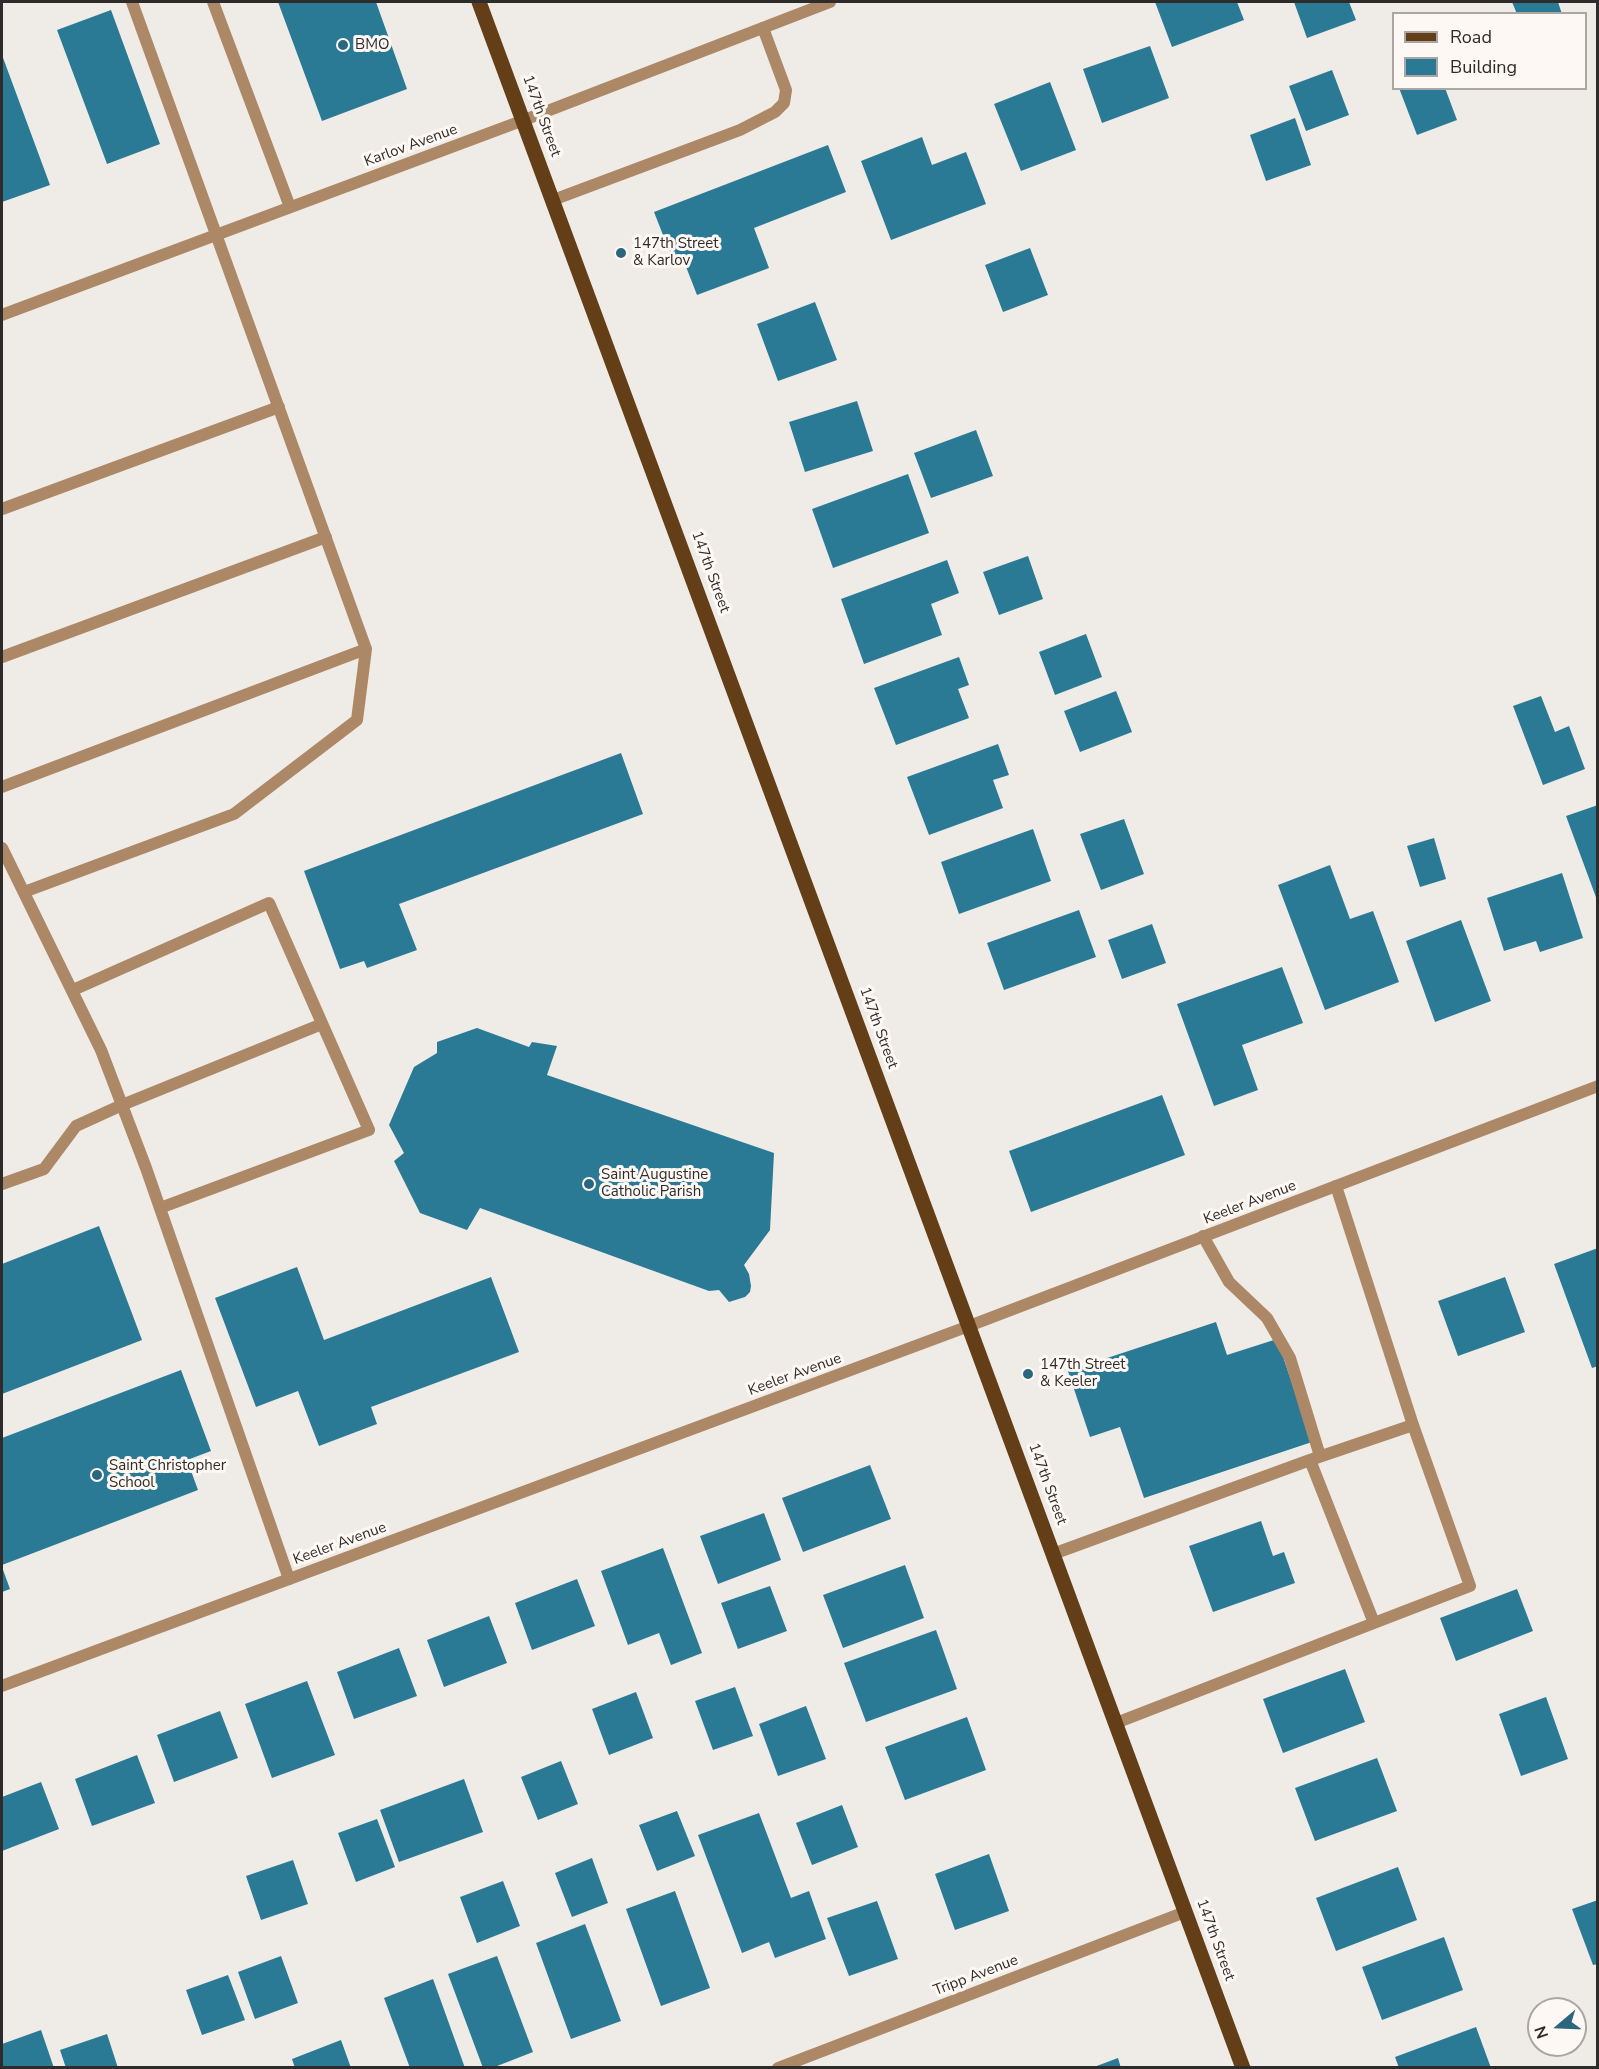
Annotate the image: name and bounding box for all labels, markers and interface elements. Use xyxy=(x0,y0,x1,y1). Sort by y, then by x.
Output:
legend xyxy=(1392,12,1587,90)
text: Road xyxy=(1450,25,1492,49)
place label: BMO xyxy=(355,36,389,54)
marker: BMO xyxy=(336,38,350,52)
text: Building xyxy=(1450,55,1517,79)
street label: 147th Street xyxy=(518,73,564,159)
street label: Karlov Avenue xyxy=(362,121,460,171)
place label: 147th Street & Karlov xyxy=(633,235,719,270)
marker: 147th Street & Karlov xyxy=(614,246,628,260)
street label: 147th Street xyxy=(687,529,733,615)
street label: 147th Street xyxy=(855,985,901,1071)
place label: Saint Augustine Catholic Parish xyxy=(601,1166,708,1201)
marker: Saint Augustine Catholic Parish xyxy=(582,1177,596,1191)
street label: Keeler Avenue xyxy=(1201,1177,1299,1229)
street label: Keeler Avenue xyxy=(746,1350,844,1400)
place label: 147th Street & Keeler xyxy=(1040,1356,1126,1391)
marker: 147th Street & Keeler xyxy=(1021,1367,1035,1381)
street label: 147th Street xyxy=(1024,1441,1070,1527)
place label: Saint Christopher School xyxy=(109,1457,226,1492)
marker: Saint Christopher School xyxy=(90,1468,104,1482)
street label: Keeler Avenue xyxy=(291,1519,389,1569)
street label: 147th Street xyxy=(1192,1897,1238,1983)
street label: Tripp Avenue xyxy=(931,1952,1021,2000)
north arrow xyxy=(1527,1997,1587,2057)
text: N xyxy=(1530,2023,1554,2041)

